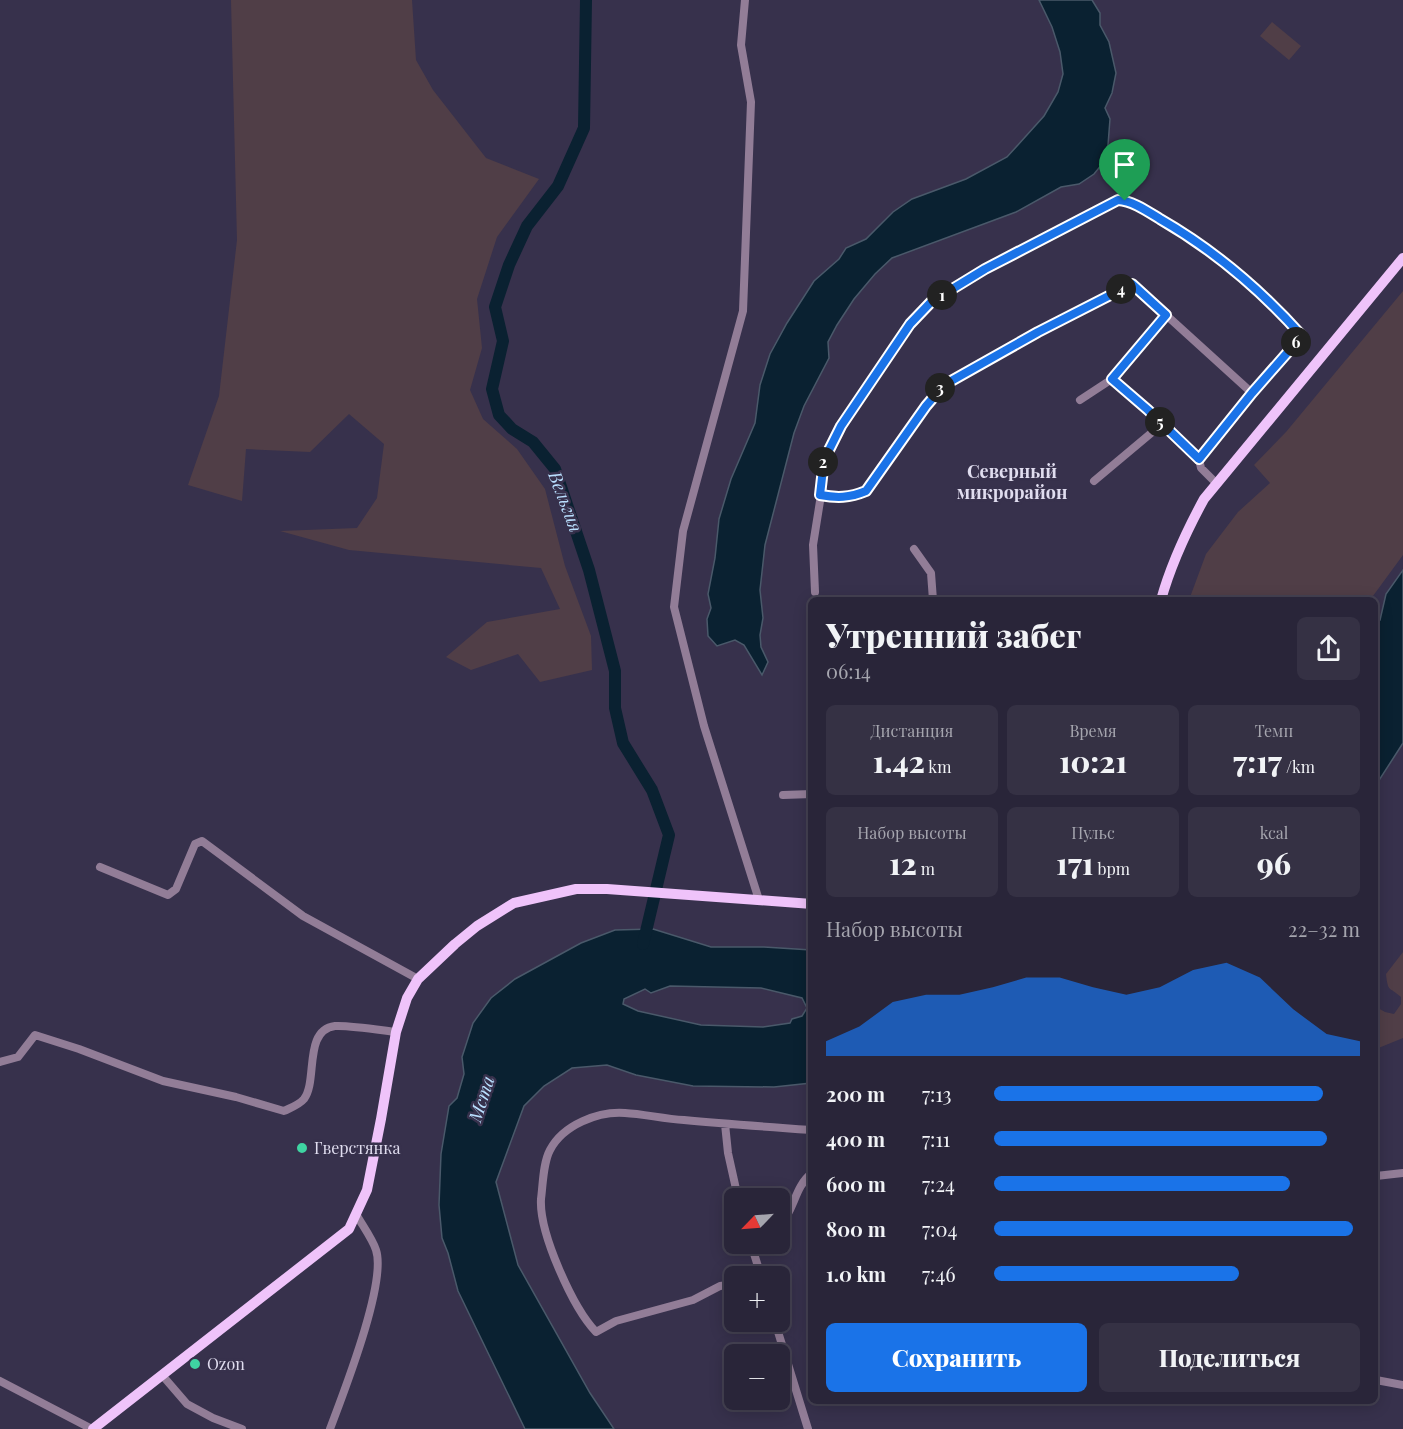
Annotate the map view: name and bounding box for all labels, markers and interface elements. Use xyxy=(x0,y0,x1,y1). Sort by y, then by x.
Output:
pin xyxy=(1099,139,1150,201)
icon: arrive xyxy=(1108,148,1141,181)
pin: 4 xyxy=(1106,274,1136,304)
text: 4 xyxy=(1117,278,1125,299)
pin: 1 xyxy=(927,280,957,310)
text: 1 xyxy=(939,284,945,305)
pin: 6 xyxy=(1281,327,1311,357)
text: 6 xyxy=(1292,331,1300,352)
pin: 3 xyxy=(925,373,955,403)
text: 3 xyxy=(936,377,944,398)
pin: 5 xyxy=(1145,407,1175,437)
text: 5 xyxy=(1156,411,1164,432)
pin: 2 xyxy=(808,447,838,477)
text: 2 xyxy=(819,451,827,472)
district label: Северный микрорайон xyxy=(957,459,1068,504)
water label: Вельгия xyxy=(543,467,589,536)
text: Утренний забег xyxy=(826,612,1081,656)
button: share xyxy=(1297,617,1360,680)
text: 06:14 xyxy=(826,657,871,684)
text: Дистанция xyxy=(871,720,953,741)
text: Время xyxy=(1069,720,1117,741)
text: Темп xyxy=(1255,720,1293,741)
text: 1.42 xyxy=(873,741,925,781)
text: 10:21 xyxy=(1059,741,1127,781)
text: 7:17 xyxy=(1233,741,1282,781)
text: km xyxy=(925,756,951,777)
text: /km xyxy=(1282,756,1315,777)
text: Набор высоты xyxy=(857,822,967,843)
text: Пульс xyxy=(1071,822,1115,843)
text: kcal xyxy=(1260,822,1288,843)
text: 12 xyxy=(889,843,917,883)
text: 171 xyxy=(1056,843,1093,883)
text: 96 xyxy=(1257,843,1291,883)
text: m xyxy=(917,858,935,879)
text: bpm xyxy=(1093,858,1130,879)
text: Набор высоты xyxy=(826,915,963,942)
text: 22–32 m xyxy=(1288,915,1360,942)
water label: Мста xyxy=(462,1073,500,1126)
text: 200 m xyxy=(826,1080,885,1107)
text: 7:13 xyxy=(922,1080,952,1107)
text: 400 m xyxy=(826,1125,885,1152)
text: 7:11 xyxy=(922,1125,950,1152)
place label: Гверстянка xyxy=(314,1137,400,1158)
marker: Гверстянка xyxy=(295,1141,309,1155)
text: 600 m xyxy=(826,1170,886,1197)
text: 7:24 xyxy=(922,1170,955,1197)
north arrow xyxy=(724,1188,790,1254)
map controls xyxy=(724,1188,790,1410)
text: 800 m xyxy=(826,1215,886,1242)
text: 7:04 xyxy=(922,1215,957,1242)
text: 1.0 km xyxy=(826,1260,886,1287)
text: 7:46 xyxy=(922,1260,956,1287)
button: + xyxy=(724,1266,790,1332)
button: Сохранить xyxy=(826,1323,1087,1392)
button: Поделиться xyxy=(1099,1323,1360,1392)
button: − xyxy=(724,1344,790,1410)
place label: Ozon xyxy=(207,1353,245,1374)
marker: Ozon xyxy=(188,1357,202,1371)

